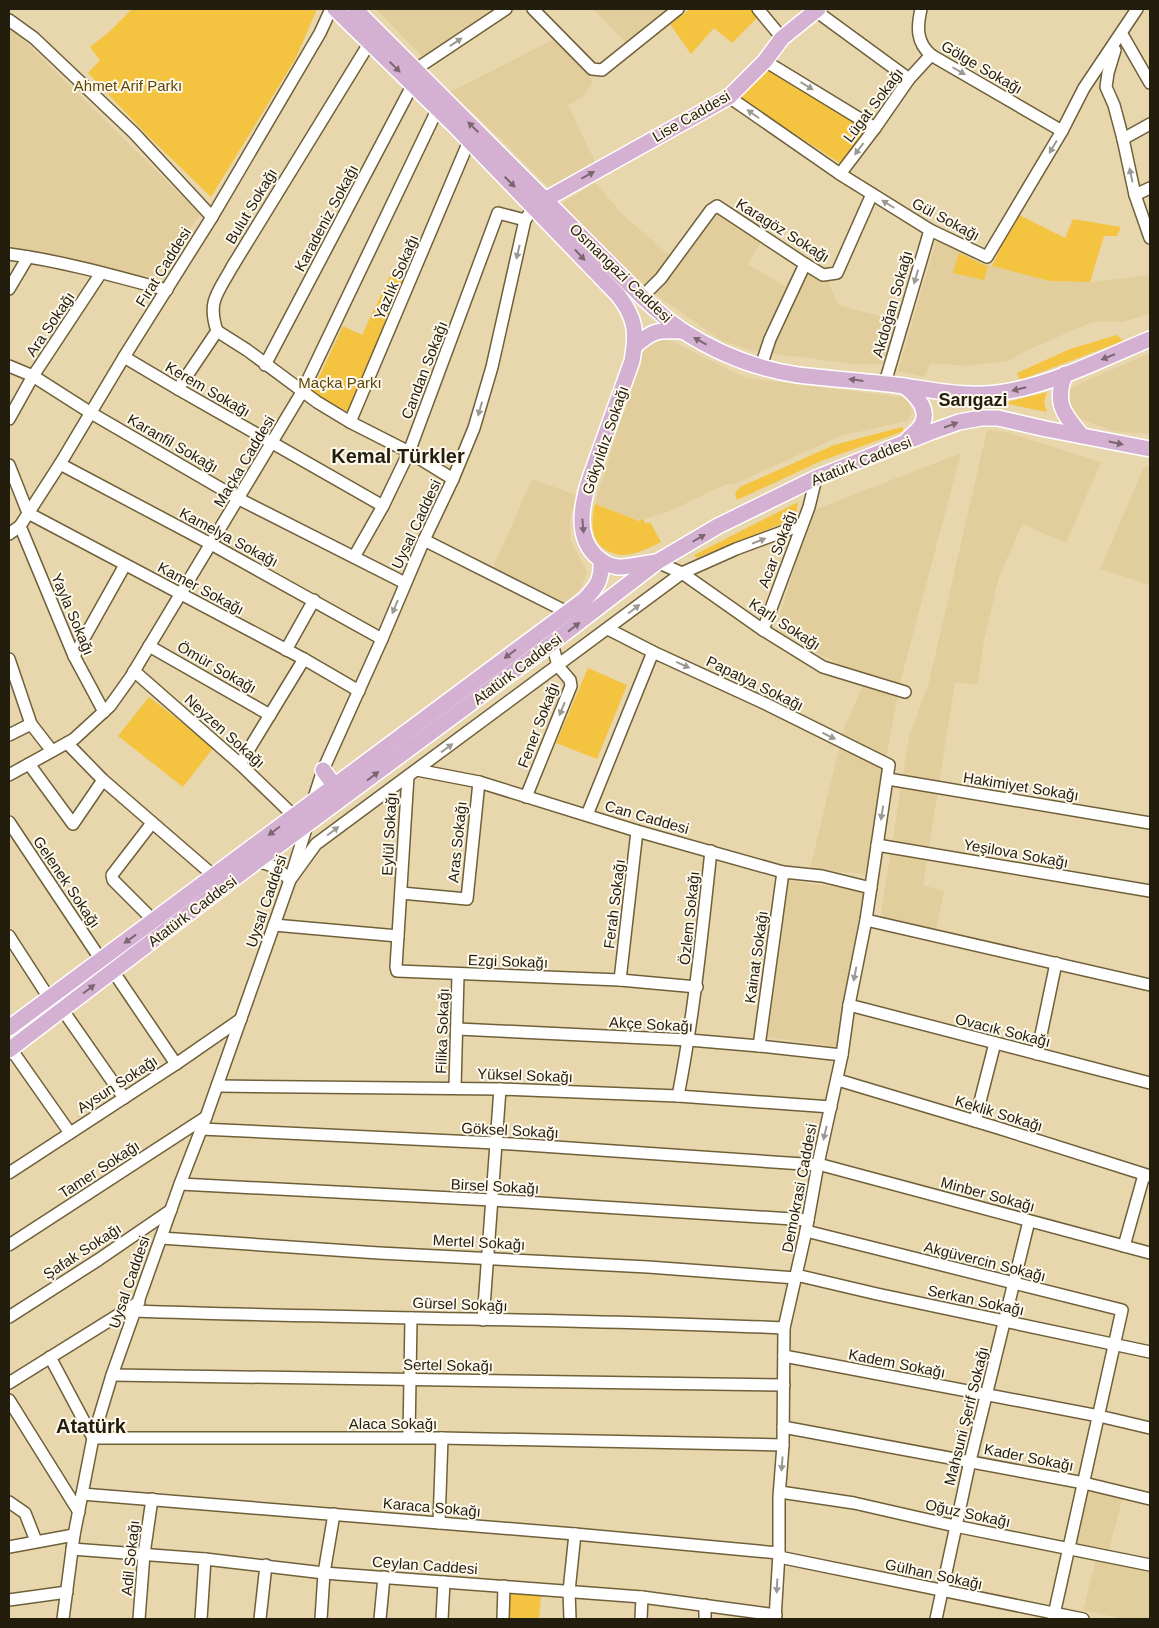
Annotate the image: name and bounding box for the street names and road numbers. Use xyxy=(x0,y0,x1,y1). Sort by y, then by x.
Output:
street label: Gölge Sokağı xyxy=(938,37,1026,97)
street label: Lügat Sokağı xyxy=(840,65,906,145)
street label: Lise Caddesi xyxy=(649,87,733,145)
street label: Karadeniz Sokağı xyxy=(291,162,361,274)
street label: Bulut Sokağı xyxy=(222,165,280,247)
street label: Gül Sokağı xyxy=(909,194,983,244)
street label: Karagöz Sokağı xyxy=(733,195,833,265)
street label: Osmangazi Caddesi xyxy=(567,220,675,326)
street label: Fırat Caddesi xyxy=(132,224,194,310)
street label: Yazlık Sokağı xyxy=(370,232,422,322)
street label: Akdoğan Sokağı xyxy=(869,249,915,359)
street label: Ara Sokağı xyxy=(22,288,78,360)
street label: Candan Sokağı xyxy=(398,319,450,421)
street label: Kerem Sokağı xyxy=(163,358,253,420)
street label: Gökyıldız Sokağı xyxy=(579,384,631,496)
street label: Karanfil Sokağı xyxy=(125,410,221,476)
street label: Maçka Caddesi xyxy=(210,412,278,510)
street label: Atatürk Caddesi xyxy=(808,433,914,489)
street label: Uysal Caddesi xyxy=(388,477,444,571)
street label: Kamelya Sokağı xyxy=(177,504,281,570)
street label: Acar Sokağı xyxy=(754,508,800,590)
street label: Kamer Sokağı xyxy=(155,558,247,618)
street label: Yayla Sokağı xyxy=(48,571,98,657)
street label: Karlı Sokağı xyxy=(746,595,824,653)
street label: Atatürk Caddesi xyxy=(469,630,565,708)
street label: Ömür Sokağı xyxy=(174,638,260,696)
street label: Papatya Sokağı xyxy=(704,652,806,714)
street label: Fener Sokağı xyxy=(514,680,562,770)
street label: Neyzen Sokağı xyxy=(182,691,268,771)
street label: Hakimiyet Sokağı xyxy=(962,768,1080,804)
street label: Eylül Sokağı xyxy=(378,792,400,876)
street label: Can Caddesi xyxy=(603,797,691,837)
street label: Aras Sokağı xyxy=(444,800,470,884)
street label: Gelenek Sokağı xyxy=(30,833,104,931)
street label: Yeşilova Sokağı xyxy=(962,835,1070,871)
street label: Uysal Caddesi xyxy=(242,853,290,949)
street label: Ferah Sokağı xyxy=(600,858,628,950)
street label: Özlem Sokağı xyxy=(676,870,702,966)
street label: Atatürk Caddesi xyxy=(144,872,240,950)
street label: Kainat Sokağı xyxy=(741,910,771,1004)
street label: Ezgi Sokağı xyxy=(468,951,548,971)
street label: Filika Sokağı xyxy=(432,988,452,1074)
street label: Ovacık Sokağı xyxy=(954,1010,1052,1050)
street label: Akçe Sokağı xyxy=(609,1013,693,1035)
street label: Aysun Sokağı xyxy=(74,1052,160,1116)
street label: Yüksel Sokağı xyxy=(477,1065,573,1085)
street label: Keklik Sokağı xyxy=(953,1092,1045,1134)
street label: Göksel Sokağı xyxy=(461,1119,559,1141)
street label: Demokrasi Caddesi xyxy=(778,1122,820,1254)
street label: Tamer Sokağı xyxy=(56,1137,142,1201)
street label: Minber Sokağı xyxy=(939,1173,1037,1215)
street label: Birsel Sokağı xyxy=(450,1175,540,1197)
street label: Şafak Sokağı xyxy=(40,1220,124,1282)
street label: Mertel Sokağı xyxy=(432,1231,526,1253)
street label: Uysal Caddesi xyxy=(105,1234,153,1330)
street label: Akgüvercin Sokağı xyxy=(922,1238,1048,1284)
street label: Serkan Sokağı xyxy=(926,1281,1026,1319)
street label: Gürsel Sokağı xyxy=(412,1294,508,1314)
street label: Kadem Sokağı xyxy=(847,1345,947,1381)
street label: Mahsuni Şerif Sokağı xyxy=(941,1345,991,1487)
street label: Sertel Sokağı xyxy=(403,1356,493,1374)
street label: Alaca Sokağı xyxy=(349,1415,437,1432)
street label: Kader Sokağı xyxy=(983,1440,1075,1474)
street label: Karaca Sokağı xyxy=(382,1494,482,1520)
street label: Oğuz Sokağı xyxy=(924,1496,1012,1530)
street label: Adil Sokağı xyxy=(118,1519,142,1597)
street label: Ceylan Caddesi xyxy=(372,1553,478,1577)
street label: Gülhan Sokağı xyxy=(884,1555,984,1593)

